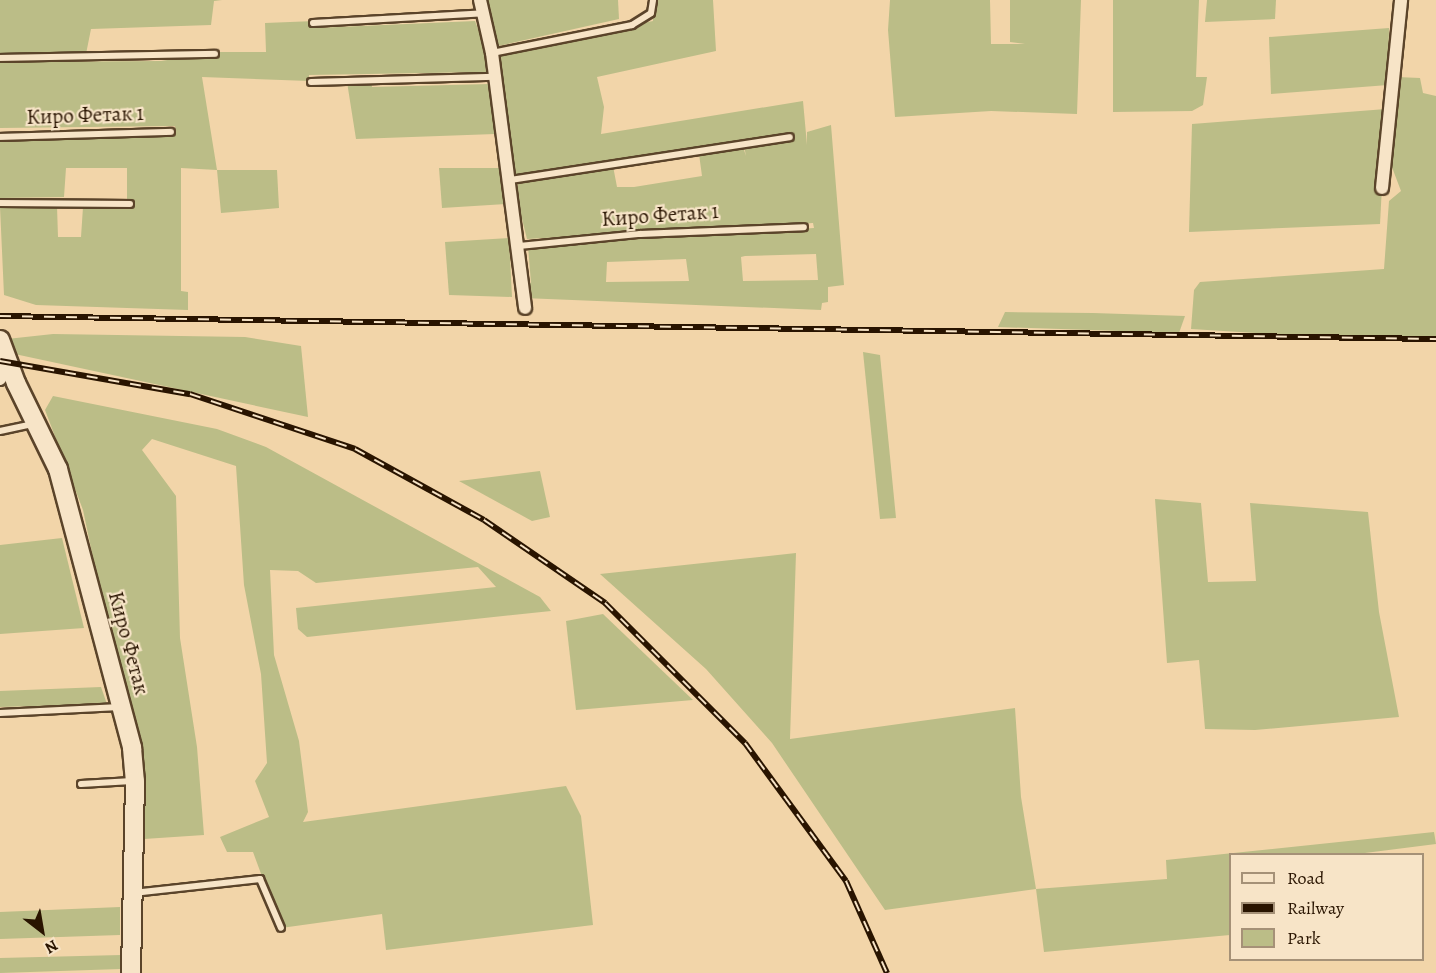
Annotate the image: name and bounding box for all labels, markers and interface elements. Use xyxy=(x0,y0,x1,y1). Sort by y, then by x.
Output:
street label: Киро Фетак 1 xyxy=(26,100,144,130)
street label: Киро Фетак 1 xyxy=(601,198,719,232)
street label: Киро Фетак xyxy=(103,589,155,697)
legend xyxy=(1229,853,1424,961)
text: Road xyxy=(1287,866,1324,890)
text: Railway xyxy=(1287,896,1344,920)
north arrow xyxy=(12,901,72,961)
text: Park xyxy=(1287,926,1321,950)
text: N xyxy=(41,934,62,959)

